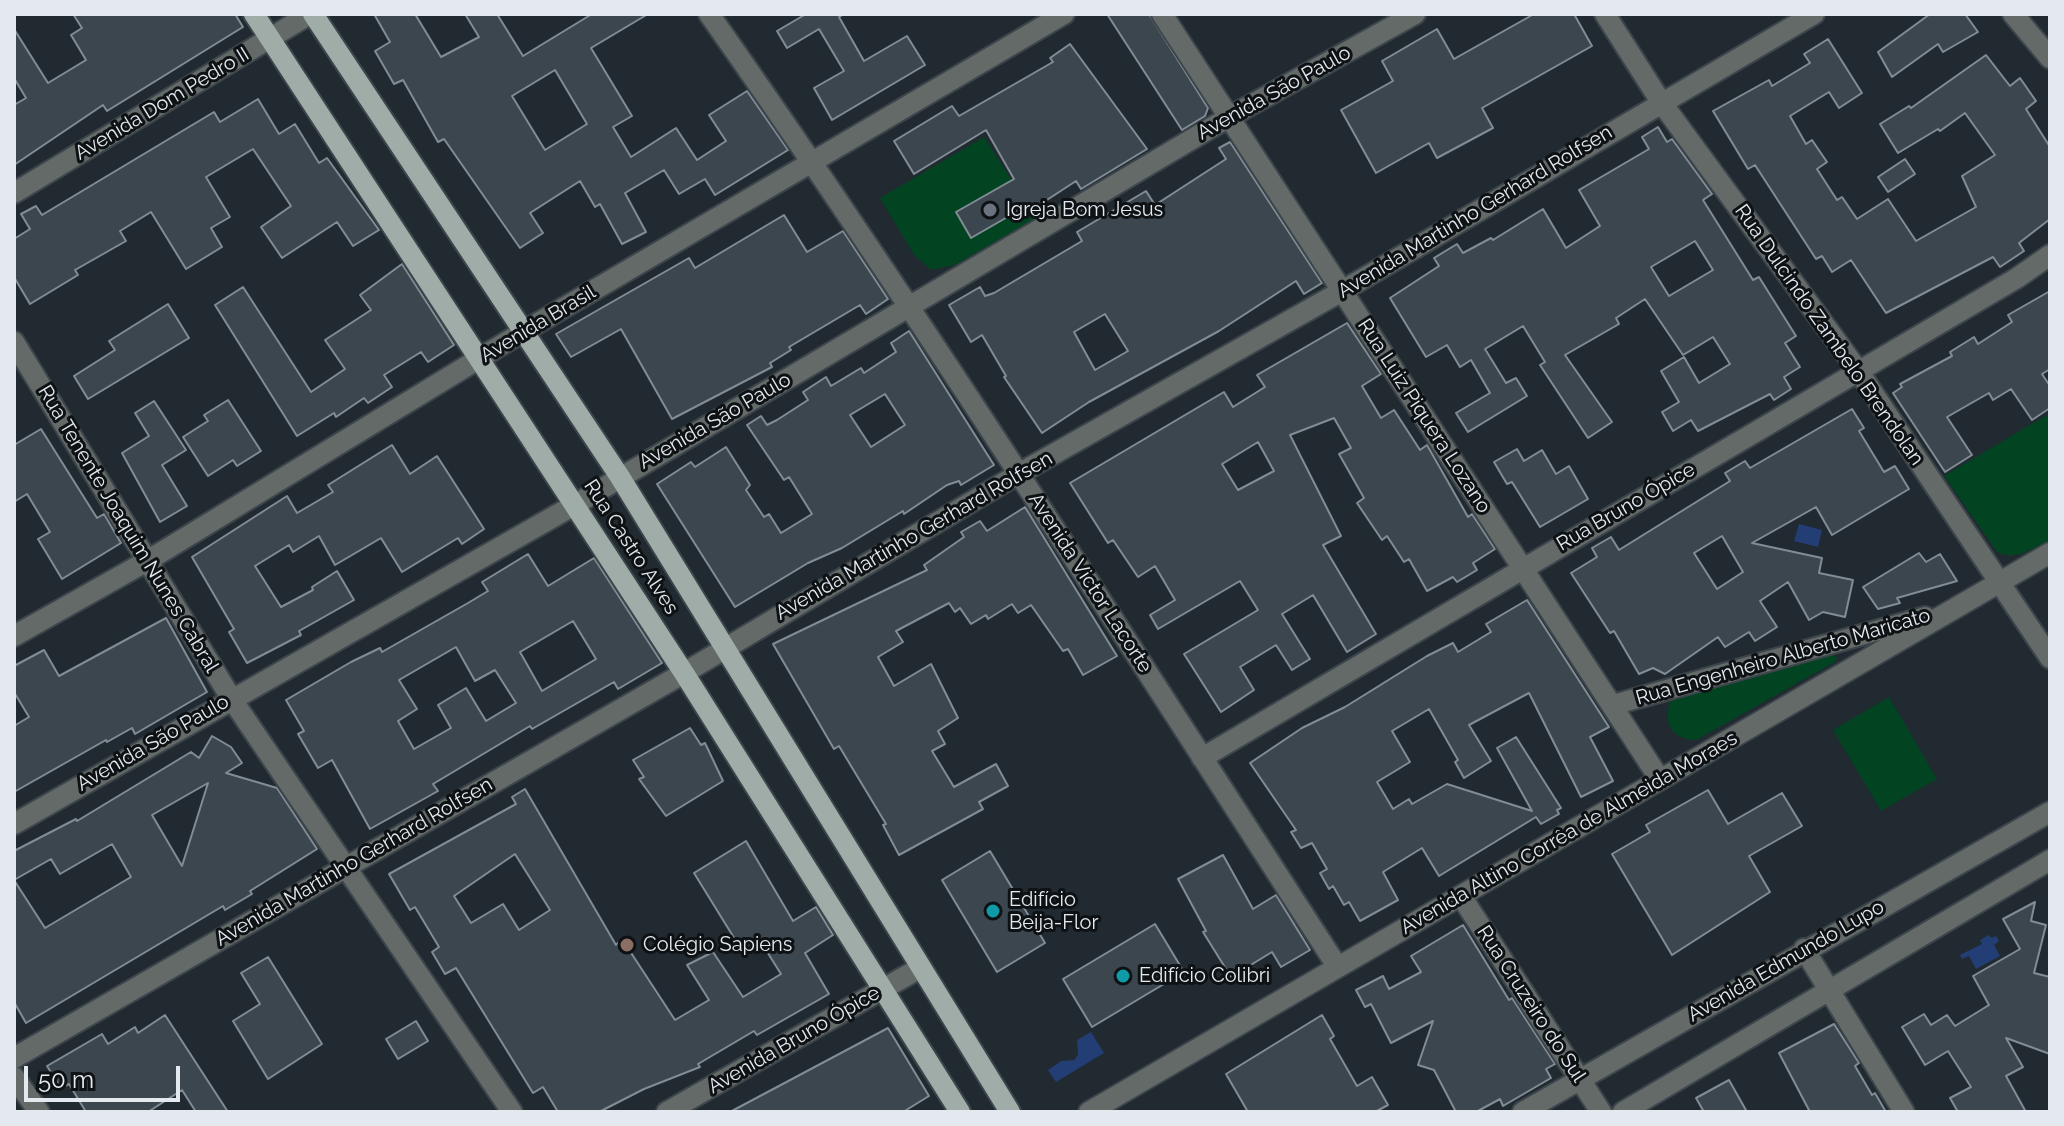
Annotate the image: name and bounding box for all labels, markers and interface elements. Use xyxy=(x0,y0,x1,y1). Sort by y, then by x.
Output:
street label: Avenida São Paulo xyxy=(1193,41,1355,145)
street label: Avenida Dom Pedro II xyxy=(70,42,254,166)
street label: Avenida Martinho Gerhard Rolfsen xyxy=(1333,120,1617,304)
place label: Igreja Bom Jesus xyxy=(1006,198,1163,222)
street label: Rua Dulcindo Zambelo Brendolan xyxy=(1729,200,1929,470)
marker: Igreja Bom Jesus xyxy=(981,201,999,219)
street label: Avenida Brasil xyxy=(476,280,600,368)
street label: Rua Luiz Piquera Lozano xyxy=(1352,314,1496,518)
street label: Avenida São Paulo xyxy=(635,368,795,474)
street label: Rua Tenente Joaquim Nunes Cabral xyxy=(33,381,223,677)
street label: Avenida Martinho Gerhard Rolfsen xyxy=(771,447,1057,625)
street label: Rua Bruno Ópice xyxy=(1552,458,1700,556)
street label: Rua Castro Alves xyxy=(579,475,683,619)
street label: Avenida Victor Lacorte xyxy=(1023,489,1157,677)
street label: Rua Engenheiro Alberto Maricato xyxy=(1633,603,1933,711)
street label: Avenida São Paulo xyxy=(73,690,233,796)
street label: Avenida Altino Corrêa de Almeida Moraes xyxy=(1396,726,1742,940)
street label: Avenida Martinho Gerhard Rolfsen xyxy=(211,773,497,951)
place label: Edifício Beija-Flor xyxy=(1009,888,1098,935)
street label: Avenida Edmundo Lupo xyxy=(1684,895,1888,1027)
marker: Edifício Beija-Flor xyxy=(984,902,1002,920)
street label: Rua Cruzeiro do Sul xyxy=(1471,921,1591,1087)
place label: Colégio Sapiens xyxy=(643,933,792,957)
marker: Colégio Sapiens xyxy=(618,936,636,954)
place label: Edifício Colibri xyxy=(1139,964,1270,988)
marker: Edifício Colibri xyxy=(1114,967,1132,985)
street label: Avenida Bruno Ópice xyxy=(704,981,884,1099)
scale bar xyxy=(28,1050,184,1100)
text: 50 m xyxy=(38,1065,94,1094)

